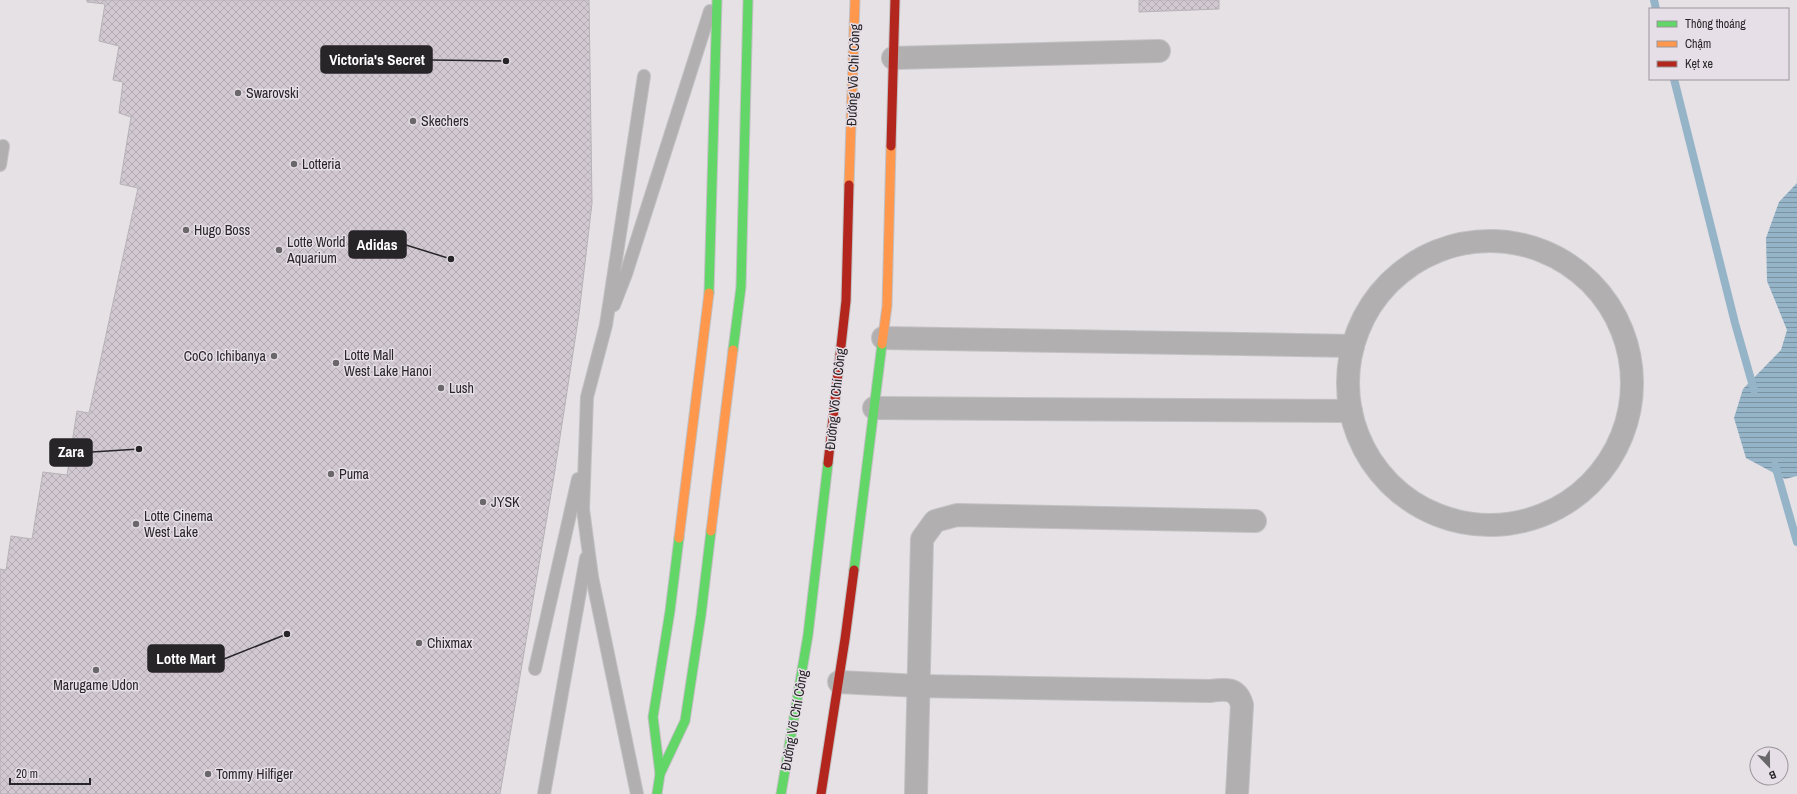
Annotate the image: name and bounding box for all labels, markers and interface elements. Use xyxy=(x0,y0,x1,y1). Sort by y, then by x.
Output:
legend xyxy=(1649,8,1789,80)
text: Thông thoáng xyxy=(1685,16,1746,32)
street label: Đường Võ Chí Công xyxy=(842,23,864,126)
text: Chậm xyxy=(1685,36,1711,52)
callout: Victoria's Secret xyxy=(321,46,432,73)
text: Victoria's Secret xyxy=(329,49,425,70)
text: Kẹt xe xyxy=(1685,56,1713,72)
place label: Swarovski xyxy=(246,84,299,102)
marker: Swarovski xyxy=(233,88,243,98)
place label: Skechers xyxy=(421,112,469,130)
marker: Skechers xyxy=(408,116,418,126)
place label: Lotteria xyxy=(302,155,342,173)
marker: Lotteria xyxy=(289,159,299,169)
place label: Hugo Boss xyxy=(194,221,250,239)
marker: Hugo Boss xyxy=(181,225,191,235)
callout: Adidas xyxy=(349,231,406,258)
place label: Lotte World Aquarium xyxy=(286,233,346,267)
text: Adidas xyxy=(356,234,398,255)
marker: Lotte World Aquarium xyxy=(274,245,284,255)
place label: Lotte Mall West Lake Hanoi xyxy=(344,346,432,380)
place label: CoCo Ichibanya xyxy=(184,347,267,365)
street label: Đường Võ Chí Công xyxy=(821,347,849,451)
marker: CoCo Ichibanya xyxy=(269,351,279,361)
marker: Lotte Mall West Lake Hanoi xyxy=(331,358,341,368)
place label: Lush xyxy=(449,379,474,397)
marker: Lush xyxy=(436,383,446,393)
callout: Zara xyxy=(50,439,92,466)
text: Zara xyxy=(58,441,84,462)
place label: Puma xyxy=(339,465,370,483)
marker: Puma xyxy=(326,469,336,479)
place label: JYSK xyxy=(491,493,520,511)
marker: JYSK xyxy=(478,497,488,507)
place label: Lotte Cinema West Lake xyxy=(144,507,214,541)
marker: Lotte Cinema West Lake xyxy=(131,519,141,529)
place label: Chixmax xyxy=(427,634,473,652)
marker: Chixmax xyxy=(414,638,424,648)
callout: Lotte Mart xyxy=(148,645,224,672)
text: Lotte Mart xyxy=(156,648,216,669)
marker: Marugame Udon xyxy=(91,665,101,675)
street label: Đường Võ Chí Công xyxy=(776,668,812,772)
place label: Marugame Udon xyxy=(53,676,139,694)
north arrow xyxy=(1749,746,1789,786)
scale bar xyxy=(10,760,90,786)
place label: Tommy Hilfiger xyxy=(216,765,293,783)
text: 20 m xyxy=(16,766,38,782)
text: B xyxy=(1767,768,1778,783)
marker: Tommy Hilfiger xyxy=(203,769,213,779)

